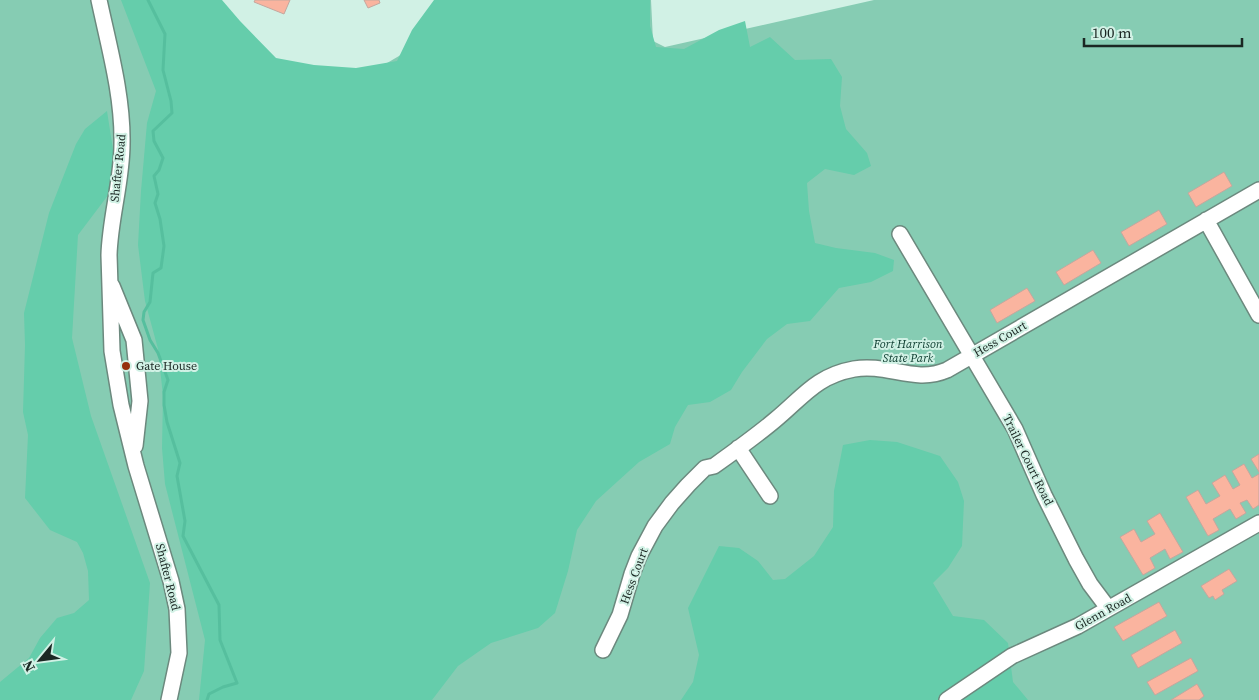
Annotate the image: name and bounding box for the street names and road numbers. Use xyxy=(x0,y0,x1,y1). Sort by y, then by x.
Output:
street label: Shafter Road xyxy=(106,133,130,203)
street label: Hess Court xyxy=(971,317,1030,361)
street label: Trailer Court Road xyxy=(999,412,1057,508)
street label: Shafter Road xyxy=(152,542,184,612)
street label: Hess Court xyxy=(616,546,652,606)
street label: Glenn Road xyxy=(1072,590,1134,634)

